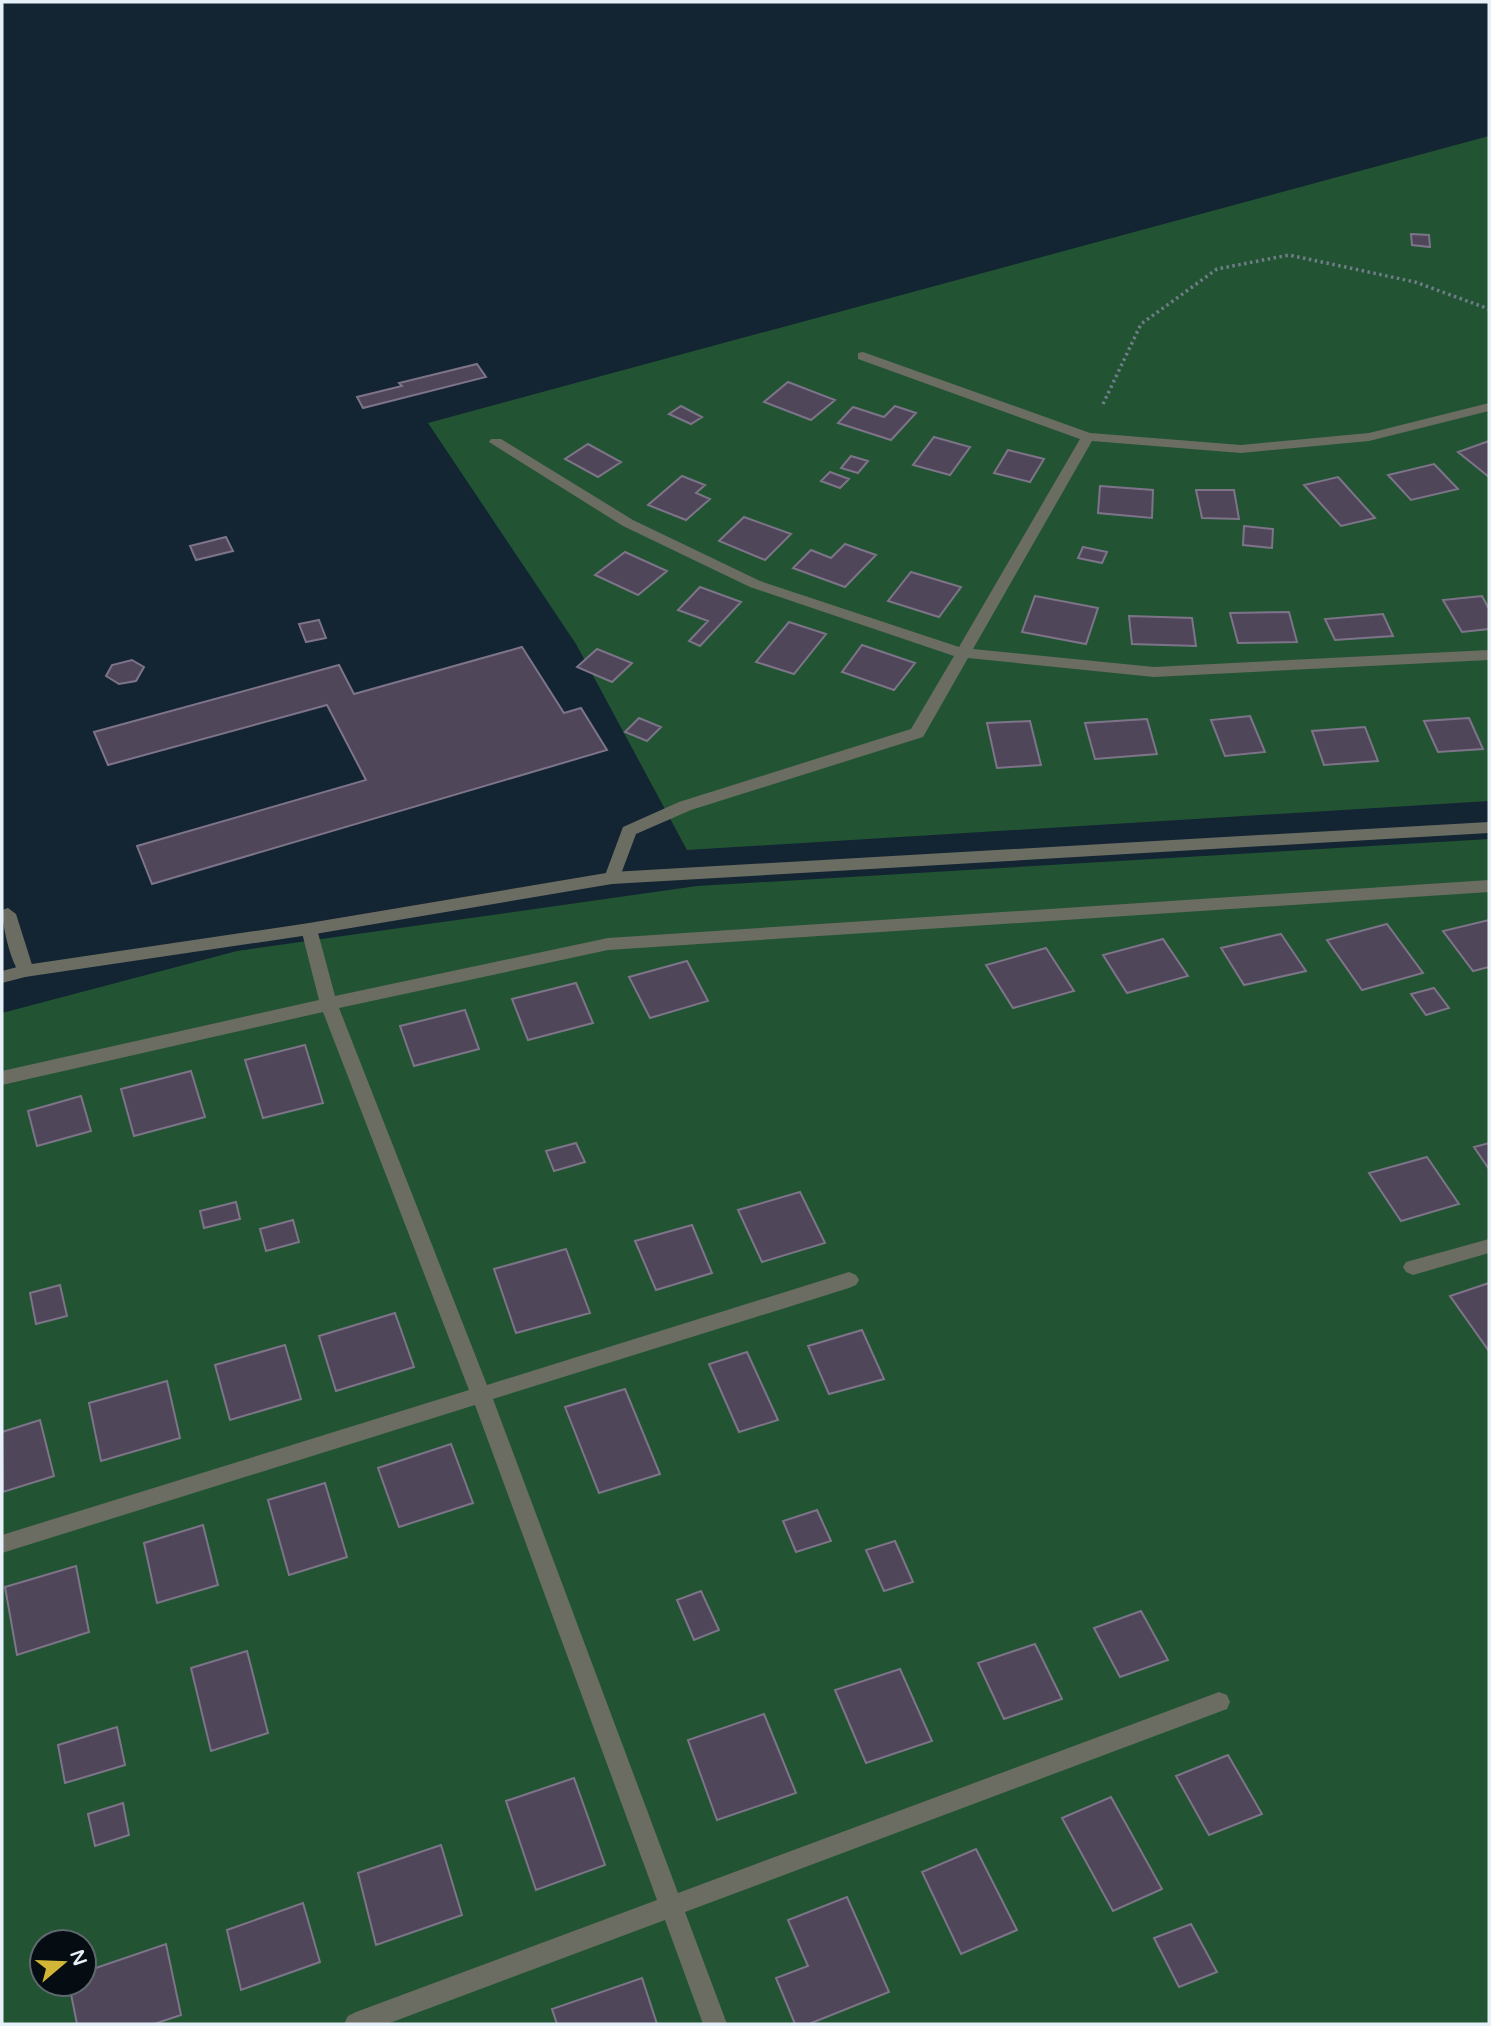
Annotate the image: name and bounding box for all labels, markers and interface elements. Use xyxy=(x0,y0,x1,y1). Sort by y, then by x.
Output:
north arrow xyxy=(28,1928,98,1998)
text: N xyxy=(65,1947,91,1969)

